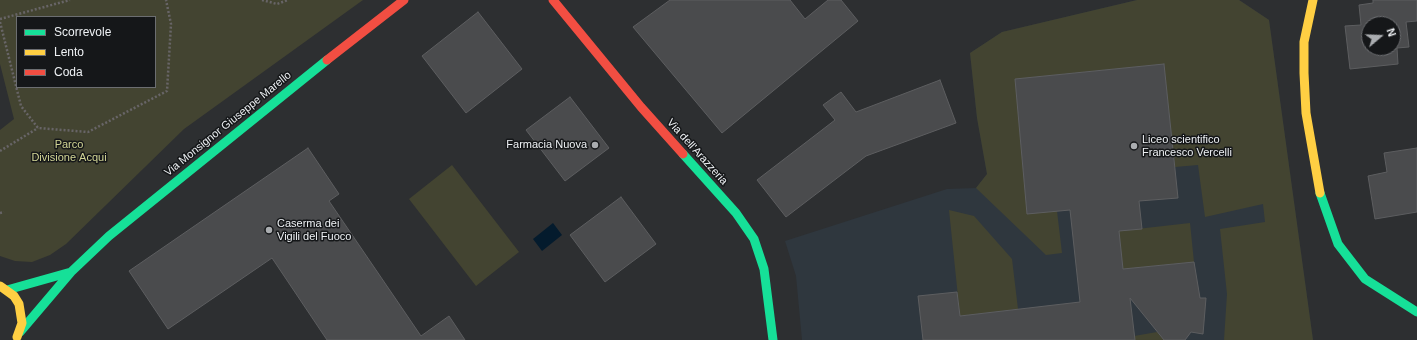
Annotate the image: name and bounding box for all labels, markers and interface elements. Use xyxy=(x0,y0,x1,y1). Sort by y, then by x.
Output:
legend xyxy=(16,16,156,88)
north arrow xyxy=(1361,16,1401,56)
text: Scorrevole xyxy=(54,25,111,39)
text: N xyxy=(1384,27,1398,38)
text: Lento xyxy=(54,45,84,59)
text: Coda xyxy=(54,65,83,79)
street label: Via Monsignor Giuseppe Marello xyxy=(162,69,294,179)
street label: Via dell'Arazzeria xyxy=(664,116,730,188)
place label: Liceo scientifico Francesco Vercelli xyxy=(1142,133,1232,159)
park label: Parco Divisione Acqui xyxy=(31,138,107,164)
place label: Farmacia Nuova xyxy=(506,138,587,152)
marker: Farmacia Nuova xyxy=(590,140,600,150)
marker: Liceo scientifico Francesco Vercelli xyxy=(1129,141,1139,151)
place label: Caserma dei Vigili del Fuoco xyxy=(277,217,351,243)
marker: Caserma dei Vigili del Fuoco xyxy=(264,225,274,235)

